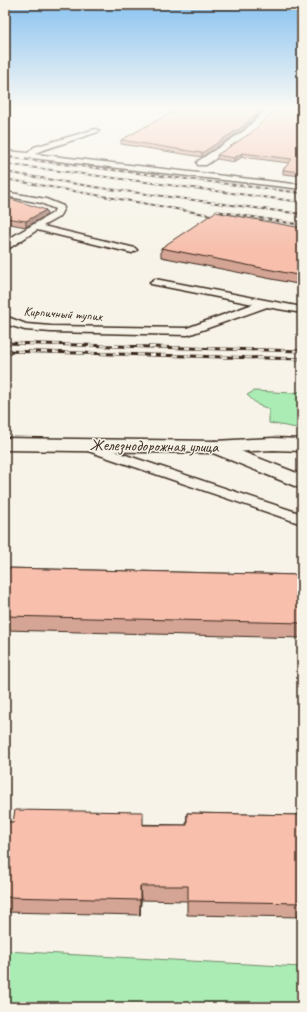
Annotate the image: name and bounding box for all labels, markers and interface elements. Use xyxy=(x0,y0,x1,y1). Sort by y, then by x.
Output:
street label: Кирпичный тупик xyxy=(23,303,104,325)
street label: Железнодорожная улица xyxy=(89,435,220,457)

